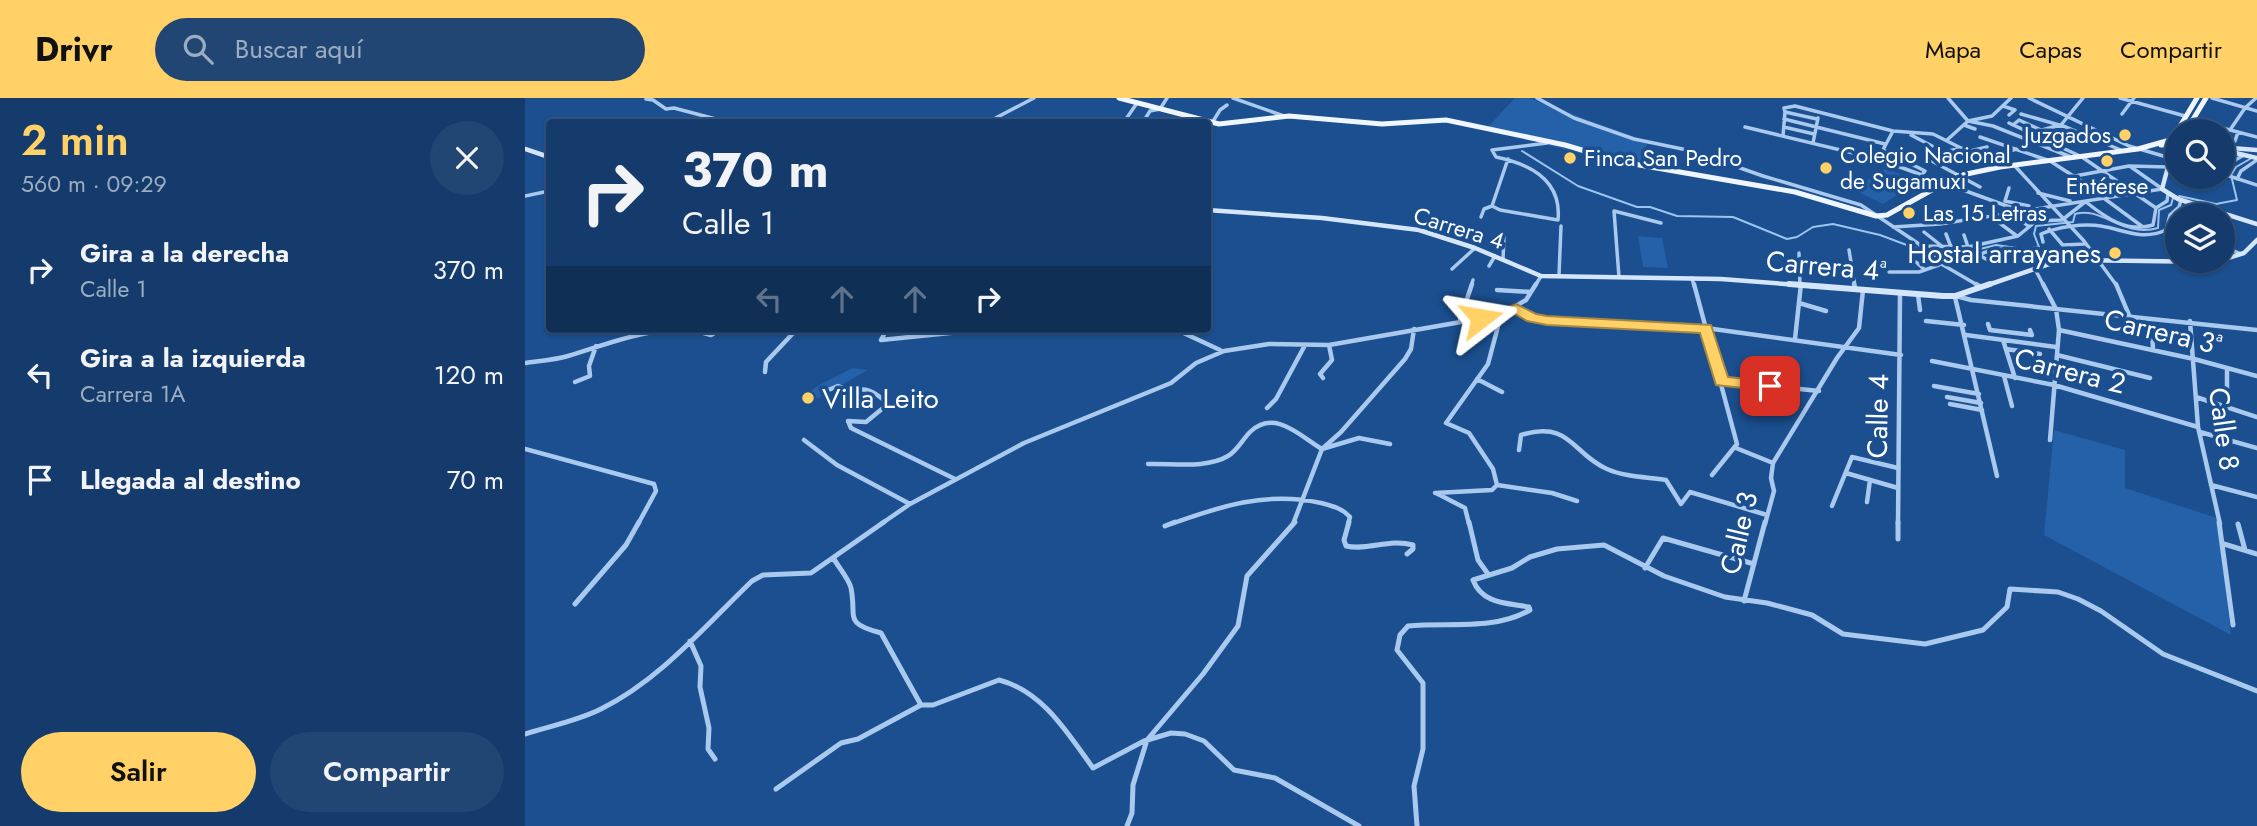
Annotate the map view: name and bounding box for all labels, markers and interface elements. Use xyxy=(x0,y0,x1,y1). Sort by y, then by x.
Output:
search box xyxy=(155,18,645,81)
text: Drivr xyxy=(35,26,113,73)
icon: search xyxy=(179,30,217,68)
text: Buscar aquí xyxy=(235,30,363,68)
text: Mapa xyxy=(1925,32,1981,67)
text: Capas xyxy=(2019,32,2082,67)
text: Compartir xyxy=(2120,32,2222,67)
text: 2 min xyxy=(21,110,129,171)
place label: Juzgados xyxy=(2021,118,2111,152)
map controls xyxy=(2165,119,2235,273)
button: search xyxy=(2165,119,2235,189)
button: close xyxy=(430,121,504,195)
marker: Juzgados xyxy=(2117,127,2133,143)
text: 370 m xyxy=(682,135,829,205)
place label: Colegio Nacional de Sugamuxi xyxy=(1840,138,2011,198)
place label: Finca San Pedro xyxy=(1584,141,1742,175)
icon: right xyxy=(567,147,658,238)
marker: Finca San Pedro xyxy=(1562,150,1578,166)
marker: Entérese xyxy=(2099,153,2115,169)
marker: Colegio Nacional de Sugamuxi xyxy=(1818,160,1834,176)
text: 560 m · 09:29 xyxy=(21,167,167,201)
place label: Entérese xyxy=(2066,169,2148,203)
place label: Las 15 Letras xyxy=(1923,196,2047,230)
street label: Carrera 4 xyxy=(1409,198,1509,258)
text: Calle 1 xyxy=(682,200,775,246)
button: layers xyxy=(2165,203,2235,273)
marker: Las 15 Letras xyxy=(1901,205,1917,221)
place label: Hostal arrayanes xyxy=(1907,233,2101,274)
text: Gira a la derecha xyxy=(80,234,289,272)
street label: Carrera 4ª xyxy=(1764,240,1888,292)
marker: Hostal arrayanes xyxy=(2107,245,2123,261)
icon: right xyxy=(21,251,59,289)
text: 370 m xyxy=(433,251,504,289)
text: Calle 1 xyxy=(80,272,147,306)
icon: left xyxy=(750,280,788,318)
icon: ahead xyxy=(823,280,861,318)
icon: ahead xyxy=(896,280,934,318)
icon: right xyxy=(969,280,1007,318)
position arrow xyxy=(1444,281,1518,355)
street label: Carrera 3ª xyxy=(2100,299,2226,365)
street label: Carrera 2 xyxy=(2010,337,2130,405)
text: Gira a la izquierda xyxy=(80,339,306,377)
icon: left xyxy=(21,356,59,394)
text: 120 m xyxy=(434,356,504,394)
pin xyxy=(1740,356,1800,416)
icon: arrive xyxy=(1751,367,1789,405)
street label: Calle 4 xyxy=(1857,373,1899,459)
text: Carrera 1A xyxy=(80,377,185,411)
place label: Villa Leito xyxy=(822,378,939,419)
street label: Calle 8 xyxy=(2198,385,2250,473)
marker: Villa Leito xyxy=(800,390,816,406)
icon: arrive xyxy=(21,461,59,499)
text: Llegada al destino xyxy=(80,461,301,499)
text: 70 m xyxy=(447,461,504,499)
street label: Calle 3 xyxy=(1710,488,1768,578)
button: Salir xyxy=(21,732,256,812)
button: Compartir xyxy=(270,732,504,812)

